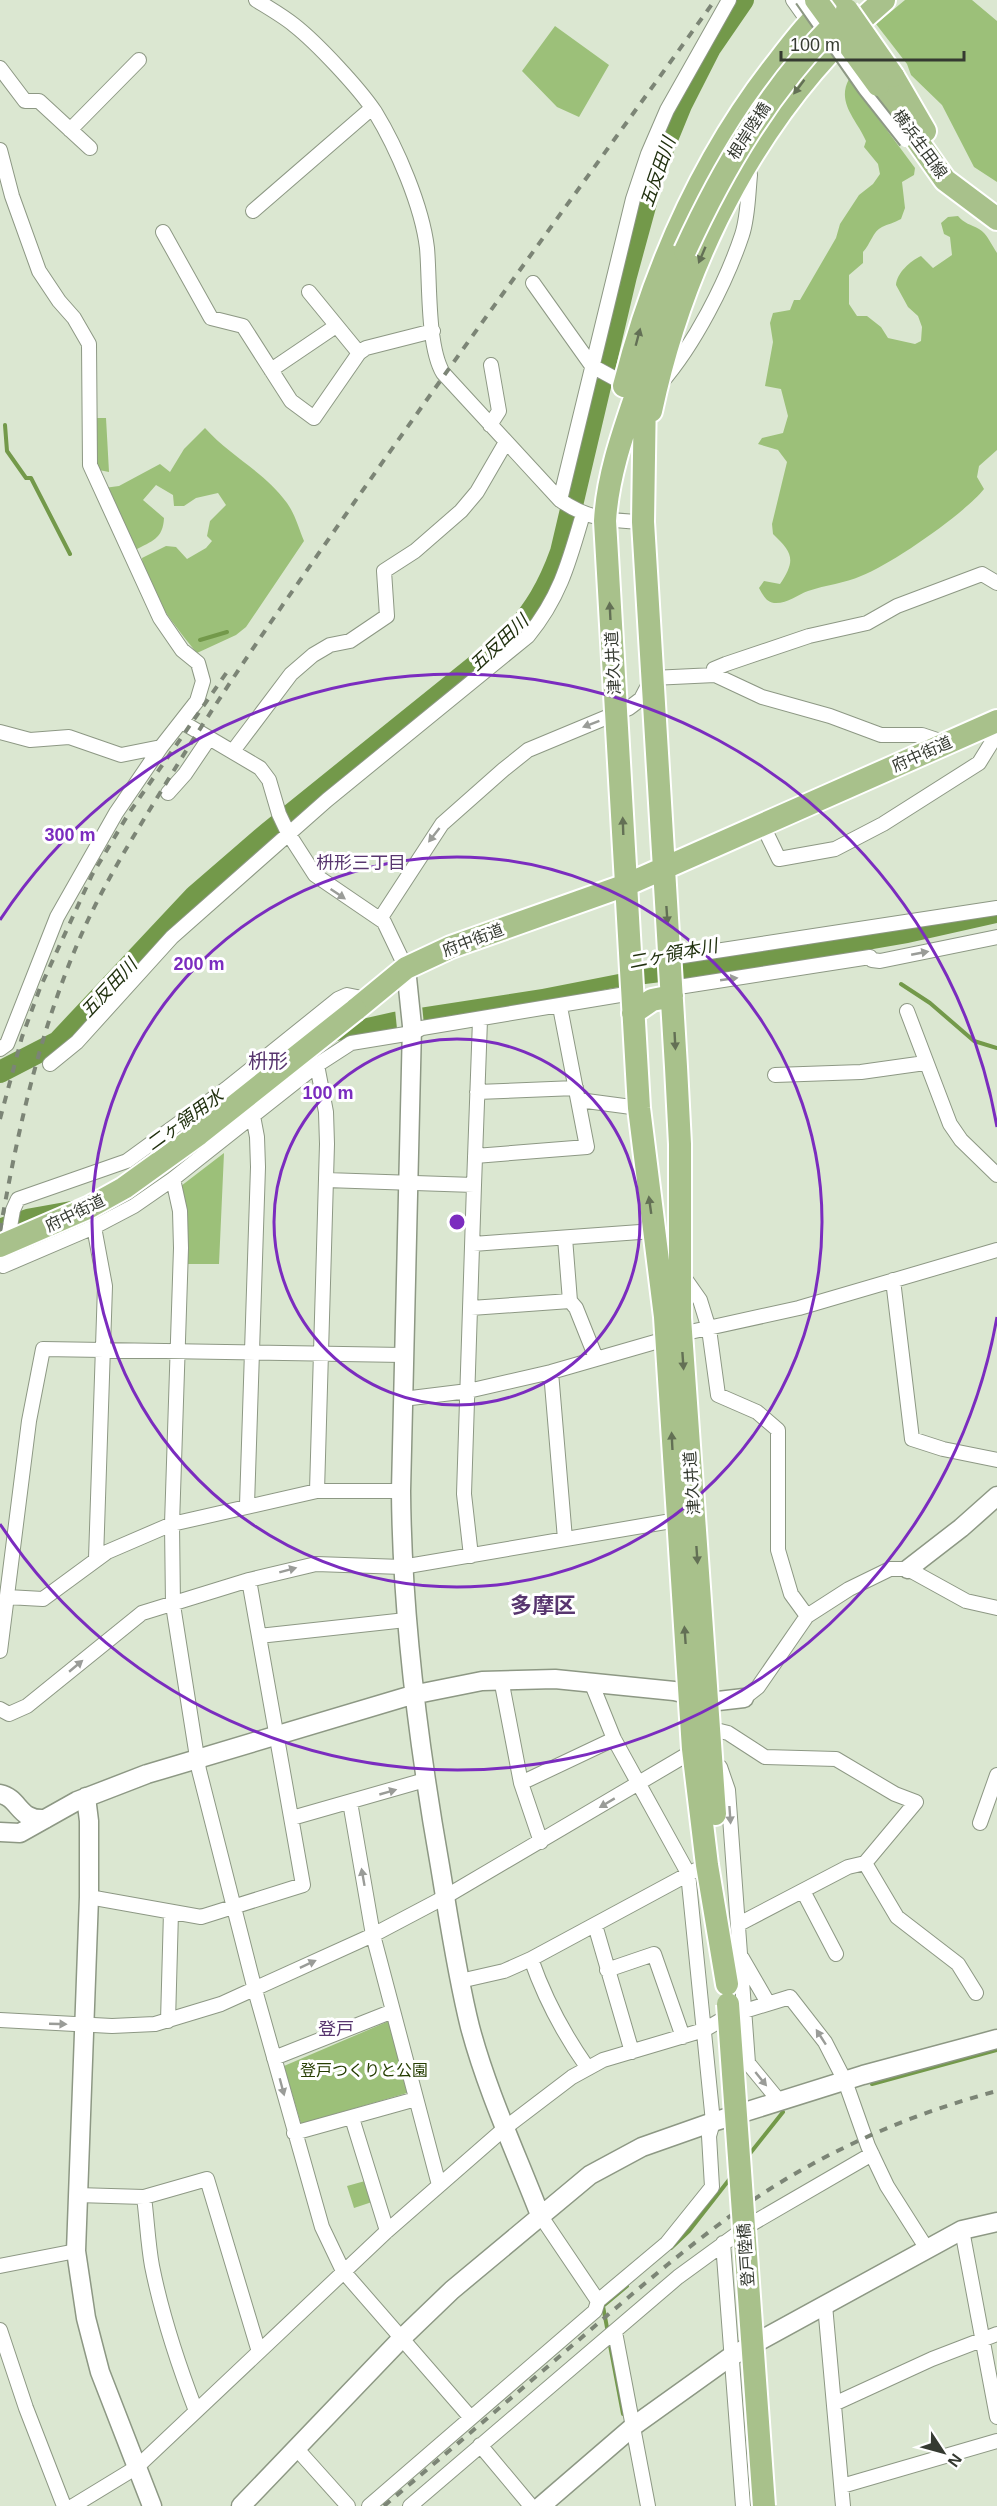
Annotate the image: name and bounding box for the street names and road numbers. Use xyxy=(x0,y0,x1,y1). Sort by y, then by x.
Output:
street label: 根岸陸橋 xyxy=(724,100,774,162)
street label: 横浜生田線 xyxy=(890,107,950,181)
street label: 津久井道 xyxy=(603,631,623,695)
street label: 府中街道 xyxy=(889,733,955,775)
street label: 府中街道 xyxy=(440,921,506,959)
street label: 府中街道 xyxy=(43,1191,107,1235)
street label: 津久井道 xyxy=(681,1450,703,1516)
street label: 登戸陸橋 xyxy=(735,2222,757,2288)

